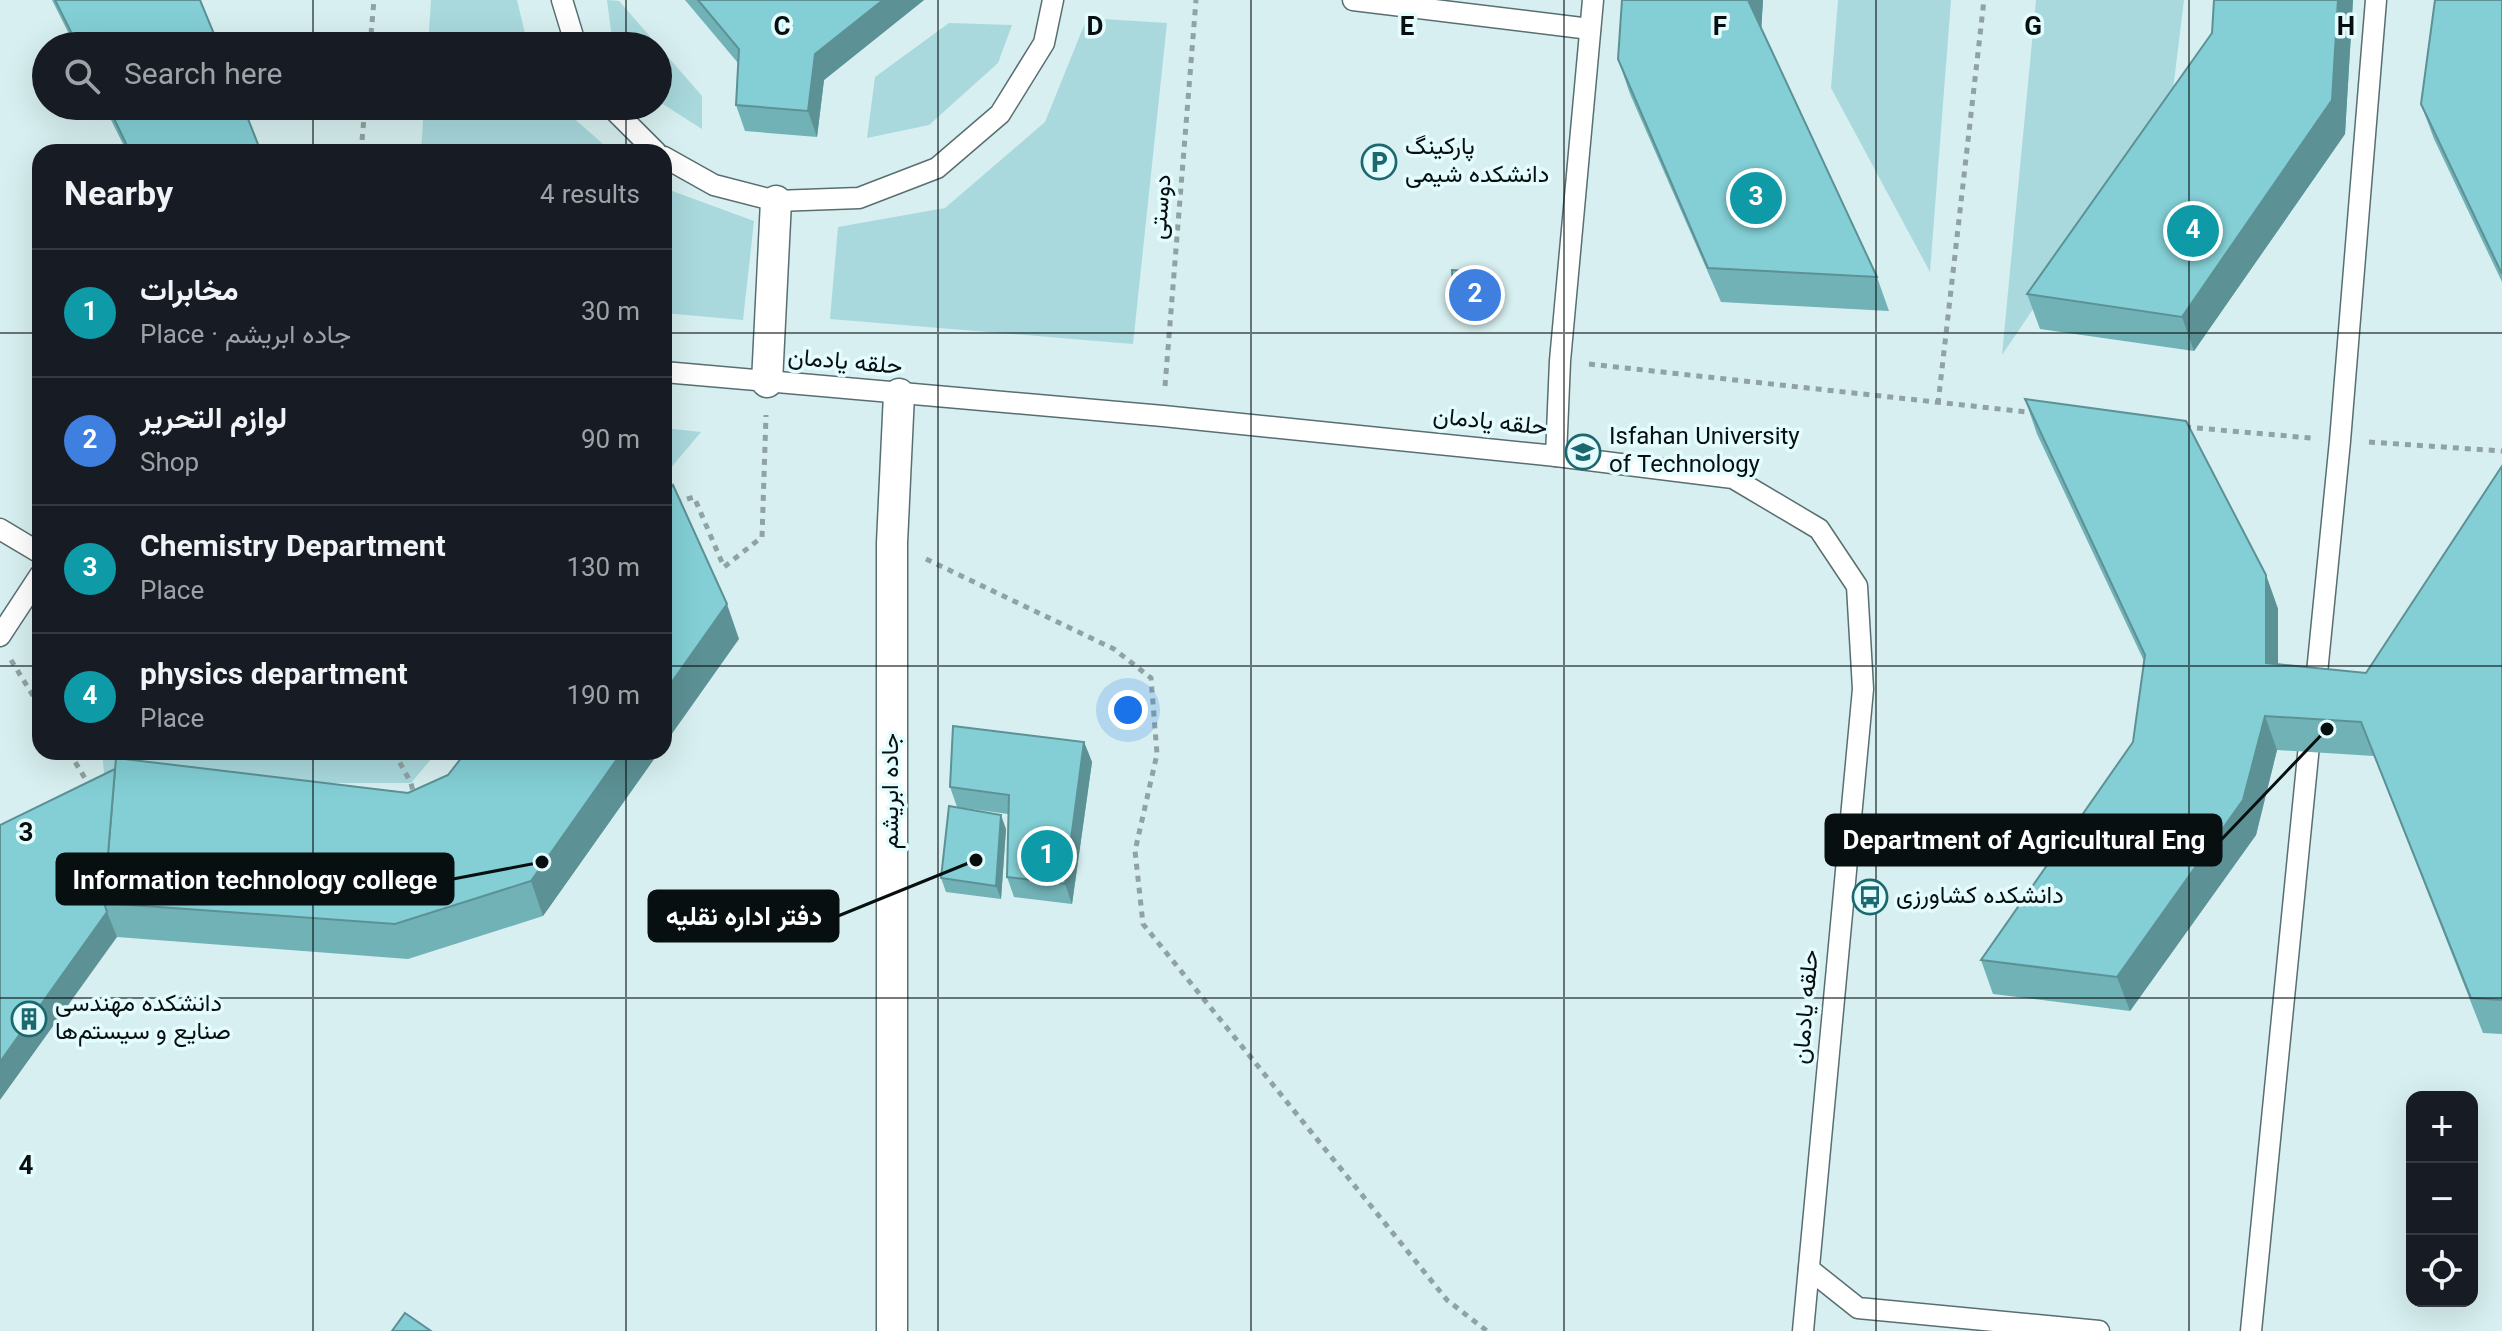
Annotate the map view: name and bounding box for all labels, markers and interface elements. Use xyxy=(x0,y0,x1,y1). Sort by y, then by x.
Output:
text: C xyxy=(773,8,791,49)
text: D xyxy=(1087,8,1103,49)
text: E xyxy=(1400,8,1415,49)
text: F xyxy=(1713,8,1727,49)
text: G xyxy=(2024,8,2042,49)
text: H xyxy=(2337,8,2355,49)
search box xyxy=(32,32,672,120)
text: Search here xyxy=(124,53,282,100)
icon: search xyxy=(60,54,104,98)
place label: پارکینگ دانشکده شیمی xyxy=(1405,129,1549,195)
parking icon: پارکینگ دانشکده شیمی xyxy=(1360,143,1398,181)
pin: 3 xyxy=(1730,168,1782,228)
text: Nearby xyxy=(64,170,173,223)
street label: دوستی xyxy=(1140,173,1184,241)
text: 4 results xyxy=(540,176,640,217)
pin: 4 xyxy=(2167,201,2219,261)
pin: 2 xyxy=(1449,265,1501,325)
text: مخابرات xyxy=(140,269,239,316)
text: 1 xyxy=(83,293,97,334)
text: 30 m xyxy=(581,293,640,334)
text: Place · جاده ابریشم xyxy=(140,316,351,357)
street label: حلقه یادمان xyxy=(786,339,904,387)
text: لوازم التحریر xyxy=(140,397,287,444)
street label: حلقه یادمان xyxy=(1431,398,1549,448)
place label: Isfahan University of Technology xyxy=(1609,419,1800,485)
text: 2 xyxy=(83,421,97,462)
text: 90 m xyxy=(581,421,640,462)
school or university icon: Isfahan University of Technology xyxy=(1564,433,1602,471)
text: Shop xyxy=(140,444,199,485)
text: Chemistry Department xyxy=(140,525,446,572)
text: 3 xyxy=(83,549,97,590)
text: 130 m xyxy=(566,549,640,590)
text: Place xyxy=(140,572,204,613)
text: physics department xyxy=(140,653,408,700)
text: 4 xyxy=(83,677,97,718)
text: 190 m xyxy=(566,677,640,718)
your location xyxy=(1108,690,1148,730)
text: Place xyxy=(140,700,204,741)
street label: جاده ابریشم xyxy=(873,733,911,849)
text: 3 xyxy=(19,814,33,855)
callout: Department of Agricultural Eng xyxy=(1826,815,2221,865)
text: Department of Agricultural Eng xyxy=(1843,822,2205,863)
pin: 1 xyxy=(1021,826,1073,886)
callout: Information technology college xyxy=(57,854,453,904)
text: Information technology college xyxy=(73,862,437,903)
bus stop icon: دانشکده کشاورزی xyxy=(1851,878,1889,916)
place label: دانشکده کشاورزی xyxy=(1896,878,2064,916)
callout: دفتر اداره نقلیه xyxy=(649,891,838,941)
text: دفتر اداره نقلیه xyxy=(666,898,822,939)
street label: حلقه یادمان xyxy=(1783,948,1831,1066)
place label: دانشکده مهندسی صنایع و سیستم‌ها xyxy=(55,986,231,1052)
building icon: دانشکده مهندسی صنایع و سیستم‌ها xyxy=(10,1000,48,1038)
map controls xyxy=(2406,1091,2478,1307)
button: + xyxy=(2406,1091,2478,1163)
text: 4 xyxy=(19,1147,34,1188)
button: − xyxy=(2406,1163,2478,1235)
button: locate xyxy=(2406,1235,2478,1307)

